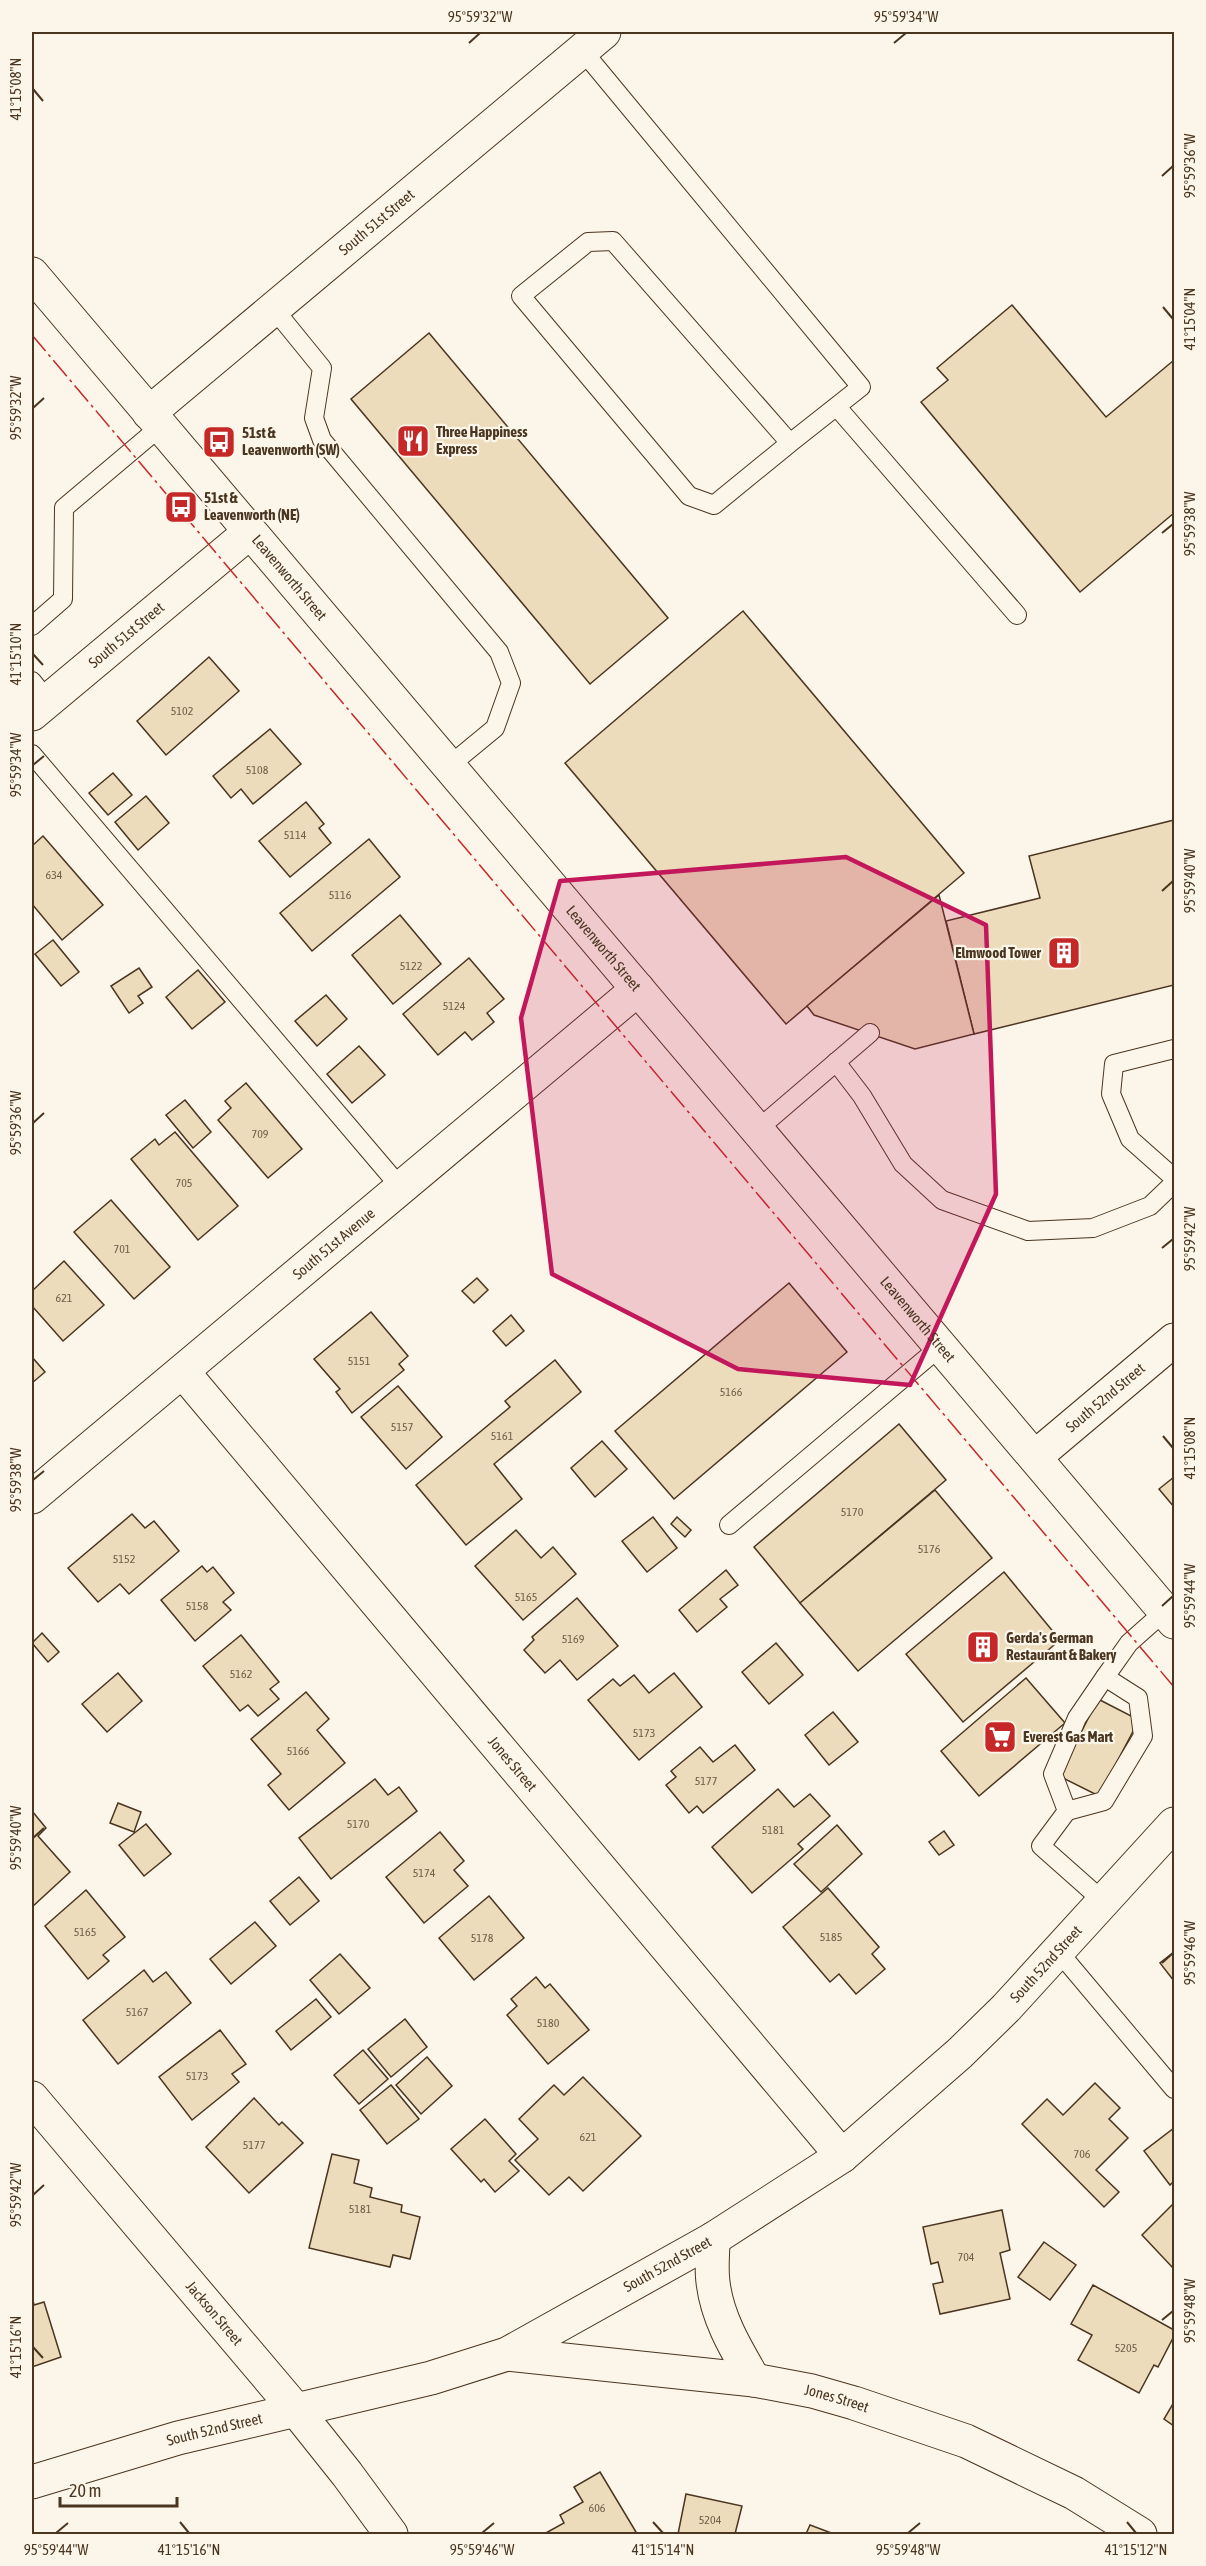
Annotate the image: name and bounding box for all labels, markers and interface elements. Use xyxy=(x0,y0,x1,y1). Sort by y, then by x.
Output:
text: 95°59'32"W xyxy=(448,8,512,25)
text: 95°59'34"W xyxy=(874,8,938,25)
text: 41°15'08"N xyxy=(7,58,24,120)
text: 95°59'36"W xyxy=(1181,134,1198,198)
street label: South 51st Street xyxy=(335,186,418,258)
text: 41°15'04"N xyxy=(1181,288,1198,350)
text: 95°59'32"W xyxy=(7,376,24,440)
restaurant icon: Three Happiness Express xyxy=(395,423,431,459)
place label: Three Happiness Express xyxy=(436,423,528,457)
bus stop icon: 51st & Leavenworth (SW) xyxy=(201,424,237,460)
place label: 51st & Leavenworth (SW) xyxy=(242,424,340,458)
bus stop icon: 51st & Leavenworth (NE) xyxy=(163,489,199,525)
place label: 51st & Leavenworth (NE) xyxy=(204,489,300,523)
text: 95°59'38"W xyxy=(1181,492,1198,556)
street label: Leavenworth Street xyxy=(249,531,331,623)
street label: South 51st Street xyxy=(85,598,167,671)
text: 41°15'10"N xyxy=(7,623,24,685)
house number: 5102 xyxy=(171,704,193,718)
text: 95°59'34"W xyxy=(7,733,24,797)
house number: 5108 xyxy=(246,763,269,777)
house number: 5114 xyxy=(284,828,307,842)
text: 95°59'40"W xyxy=(1181,849,1198,913)
house number: 634 xyxy=(46,868,63,882)
house number: 5116 xyxy=(329,888,352,902)
street label: Leavenworth Street xyxy=(563,902,645,994)
building icon: Elmwood Tower xyxy=(1046,935,1082,971)
place label: Elmwood Tower xyxy=(955,944,1042,961)
house number: 5122 xyxy=(400,959,422,973)
house number: 5124 xyxy=(443,999,466,1013)
text: 95°59'36"W xyxy=(7,1091,24,1155)
house number: 709 xyxy=(252,1127,269,1141)
house number: 705 xyxy=(176,1176,192,1190)
street label: South 51st Avenue xyxy=(289,1204,378,1283)
text: 95°59'42"W xyxy=(1181,1207,1198,1271)
house number: 701 xyxy=(114,1242,131,1256)
street label: Leavenworth Street xyxy=(877,1273,959,1365)
house number: 621 xyxy=(56,1291,73,1305)
house number: 5151 xyxy=(348,1354,371,1368)
street label: South 52nd Street xyxy=(1062,1359,1148,1435)
house number: 5166 xyxy=(720,1385,743,1399)
text: 41°15'08"N xyxy=(1181,1417,1198,1479)
house number: 5157 xyxy=(391,1420,414,1434)
house number: 5161 xyxy=(491,1429,514,1443)
text: 95°59'38"W xyxy=(7,1448,24,1512)
house number: 5170 xyxy=(841,1505,864,1519)
house number: 5176 xyxy=(918,1542,941,1556)
house number: 5152 xyxy=(113,1552,135,1566)
text: 95°59'44"W xyxy=(1181,1564,1198,1628)
house number: 5165 xyxy=(515,1590,537,1604)
house number: 5158 xyxy=(186,1599,209,1613)
building icon: Gerda's German Restaurant & Bakery xyxy=(965,1629,1001,1665)
place label: Gerda's German Restaurant & Bakery xyxy=(1006,1629,1117,1663)
house number: 5169 xyxy=(562,1632,585,1646)
house number: 5162 xyxy=(230,1667,252,1681)
supermarket icon: Everest Gas Mart xyxy=(982,1719,1018,1755)
house number: 5173 xyxy=(633,1726,655,1740)
place label: Everest Gas Mart xyxy=(1023,1728,1114,1745)
street label: Jones Street xyxy=(485,1733,541,1794)
house number: 5166 xyxy=(287,1744,310,1758)
house number: 5177 xyxy=(695,1774,718,1788)
text: 95°59'40"W xyxy=(7,1806,24,1870)
house number: 5170 xyxy=(347,1817,370,1831)
house number: 5181 xyxy=(762,1823,785,1837)
house number: 5174 xyxy=(413,1866,436,1880)
text: 95°59'46"W xyxy=(1181,1921,1198,1985)
street label: South 52nd Street xyxy=(1006,1922,1085,2006)
house number: 5165 xyxy=(74,1925,96,1939)
house number: 5185 xyxy=(820,1930,842,1944)
house number: 5178 xyxy=(471,1931,494,1945)
house number: 5167 xyxy=(126,2005,149,2019)
house number: 5180 xyxy=(537,2016,560,2030)
house number: 5173 xyxy=(186,2069,208,2083)
house number: 621 xyxy=(580,2130,597,2144)
house number: 5177 xyxy=(243,2138,266,2152)
house number: 706 xyxy=(1074,2147,1091,2161)
text: 95°59'42"W xyxy=(7,2163,24,2227)
house number: 5181 xyxy=(349,2202,372,2216)
street label: South 52nd Street xyxy=(620,2233,714,2295)
house number: 704 xyxy=(958,2250,975,2264)
street label: Jackson Street xyxy=(183,2277,246,2348)
text: 95°59'48"W xyxy=(1181,2279,1198,2343)
text: 41°15'16"N xyxy=(7,2316,24,2378)
house number: 5205 xyxy=(1115,2341,1137,2355)
street label: Jones Street xyxy=(803,2381,871,2415)
street label: South 52nd Street xyxy=(164,2409,264,2449)
scale bar xyxy=(60,2470,177,2508)
text: 20 m xyxy=(69,2480,101,2501)
house number: 606 xyxy=(589,2501,606,2515)
house number: 5204 xyxy=(699,2513,722,2527)
text: 95°59'44"W xyxy=(24,2541,88,2558)
text: 41°15'16"N xyxy=(158,2541,220,2558)
text: 95°59'46"W xyxy=(450,2541,514,2558)
text: 41°15'14"N xyxy=(632,2541,694,2558)
text: 95°59'48"W xyxy=(876,2541,940,2558)
text: 41°15'12"N xyxy=(1105,2541,1167,2558)

